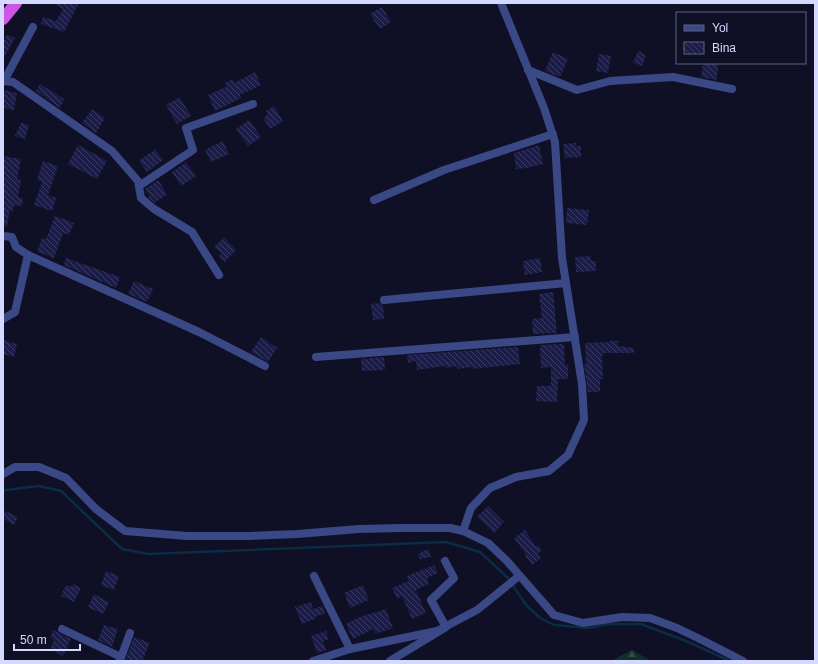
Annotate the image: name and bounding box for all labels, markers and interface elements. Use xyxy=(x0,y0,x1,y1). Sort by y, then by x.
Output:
legend xyxy=(676,12,806,64)
text: Yol xyxy=(712,21,728,35)
text: Bina xyxy=(712,41,736,55)
scale bar xyxy=(14,626,80,652)
text: 50 m xyxy=(20,633,47,647)

